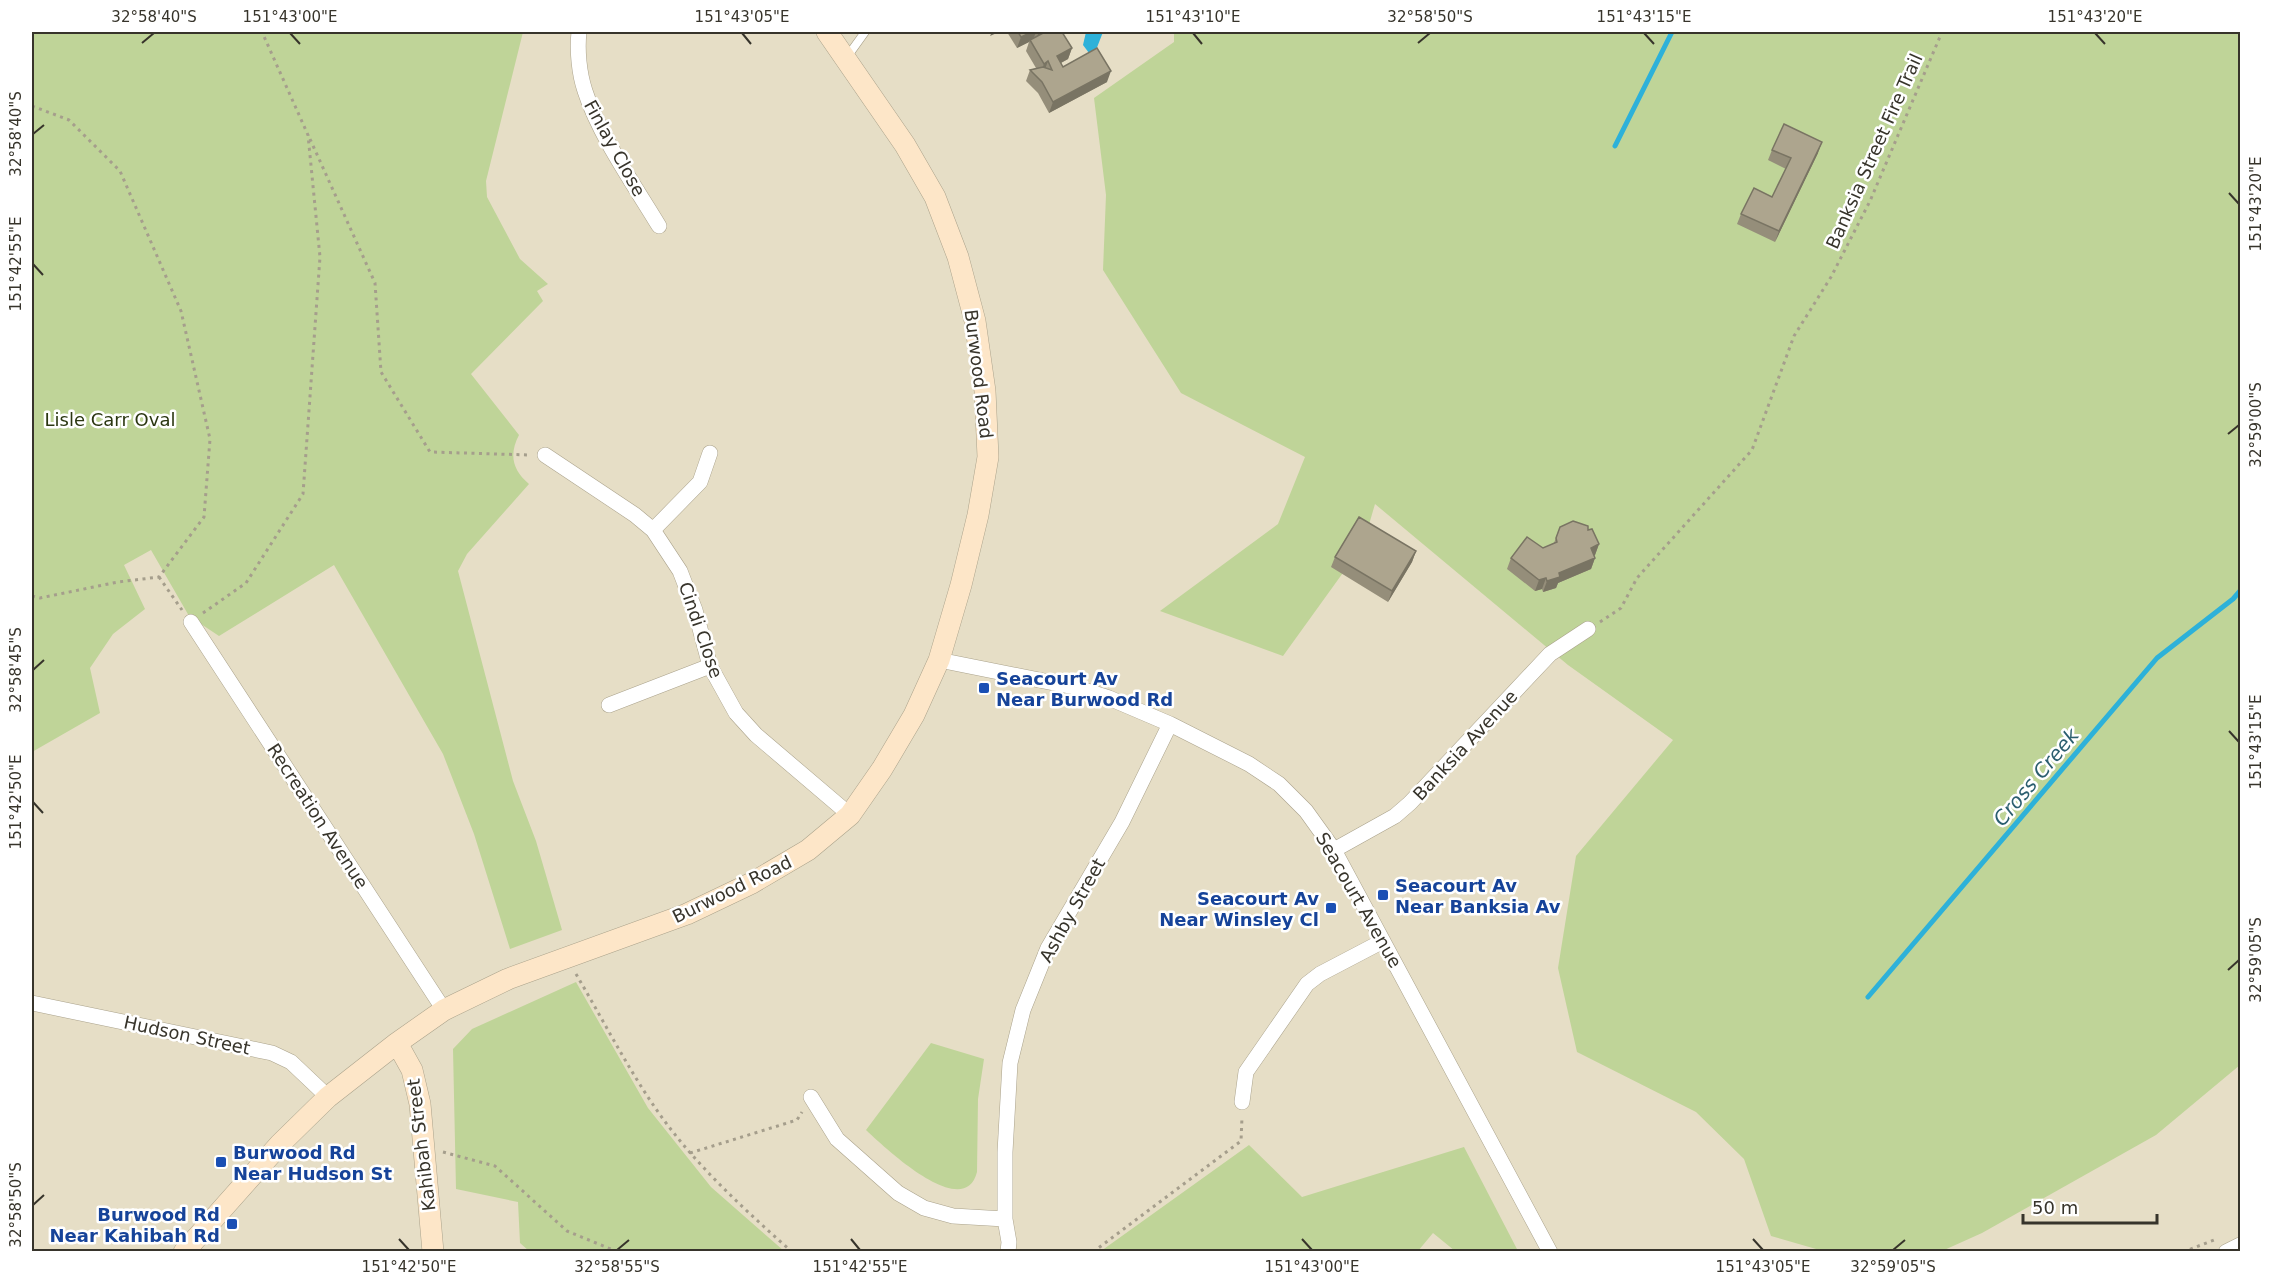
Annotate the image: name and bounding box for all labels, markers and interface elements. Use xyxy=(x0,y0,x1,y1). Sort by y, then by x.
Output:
text: 32°58'40"S xyxy=(111,8,197,26)
text: 151°43'00"E xyxy=(243,8,337,26)
text: 151°43'05"E xyxy=(695,8,789,26)
text: 151°43'10"E xyxy=(1146,8,1240,26)
text: 32°58'50"S xyxy=(1387,8,1473,26)
text: 151°43'15"E xyxy=(1597,8,1691,26)
text: 151°43'20"E xyxy=(2048,8,2142,26)
street label: Banksia Street Fire Trail xyxy=(1821,50,1927,252)
text: 32°58'40"S xyxy=(7,91,25,177)
street label: Finlay Close xyxy=(580,96,650,200)
text: 151°43'20"E xyxy=(2247,157,2265,251)
text: 151°42'55"E xyxy=(7,217,25,311)
street label: Burwood Road xyxy=(961,308,997,440)
text: 32°59'00"S xyxy=(2247,382,2265,468)
park label: Lisle Carr Oval xyxy=(45,409,175,430)
street label: Cindi Close xyxy=(675,579,727,681)
text: 32°58'45"S xyxy=(7,627,25,713)
place label: Seacourt Av Near Burwood Rd xyxy=(996,668,1173,710)
marker: Seacourt Av Near Burwood Rd xyxy=(977,681,991,695)
street label: Banksia Avenue xyxy=(1408,685,1522,805)
text: 151°43'15"E xyxy=(2247,695,2265,789)
water label: Cross Creek xyxy=(1988,722,2085,831)
street label: Recreation Avenue xyxy=(263,739,373,893)
text: 151°42'50"E xyxy=(7,755,25,849)
street label: Seacourt Avenue xyxy=(1312,829,1406,971)
street label: Burwood Road xyxy=(669,851,795,927)
street label: Ashby Street xyxy=(1035,854,1109,966)
place label: Seacourt Av Near Banksia Av xyxy=(1395,875,1561,917)
place label: Seacourt Av Near Winsley Cl xyxy=(1159,888,1319,930)
marker: Seacourt Av Near Banksia Av xyxy=(1376,888,1390,902)
marker: Seacourt Av Near Winsley Cl xyxy=(1324,901,1338,915)
text: 32°59'05"S xyxy=(2247,917,2265,1003)
street label: Hudson Street xyxy=(122,1011,252,1059)
street label: Kahibah Street xyxy=(402,1078,440,1212)
place label: Burwood Rd Near Hudson St xyxy=(233,1142,392,1184)
marker: Burwood Rd Near Hudson St xyxy=(214,1155,228,1169)
text: 32°58'50"S xyxy=(7,1162,25,1248)
scale bar xyxy=(2023,1187,2156,1225)
text: 50 m xyxy=(2032,1197,2078,1218)
place label: Burwood Rd Near Kahibah Rd xyxy=(50,1204,220,1246)
marker: Burwood Rd Near Kahibah Rd xyxy=(225,1217,239,1231)
text: 151°42'50"E xyxy=(362,1258,456,1276)
text: 32°58'55"S xyxy=(574,1258,660,1276)
text: 151°42'55"E xyxy=(813,1258,907,1276)
text: 151°43'00"E xyxy=(1265,1258,1359,1276)
text: 151°43'05"E xyxy=(1716,1258,1810,1276)
text: 32°59'05"S xyxy=(1850,1258,1936,1276)

